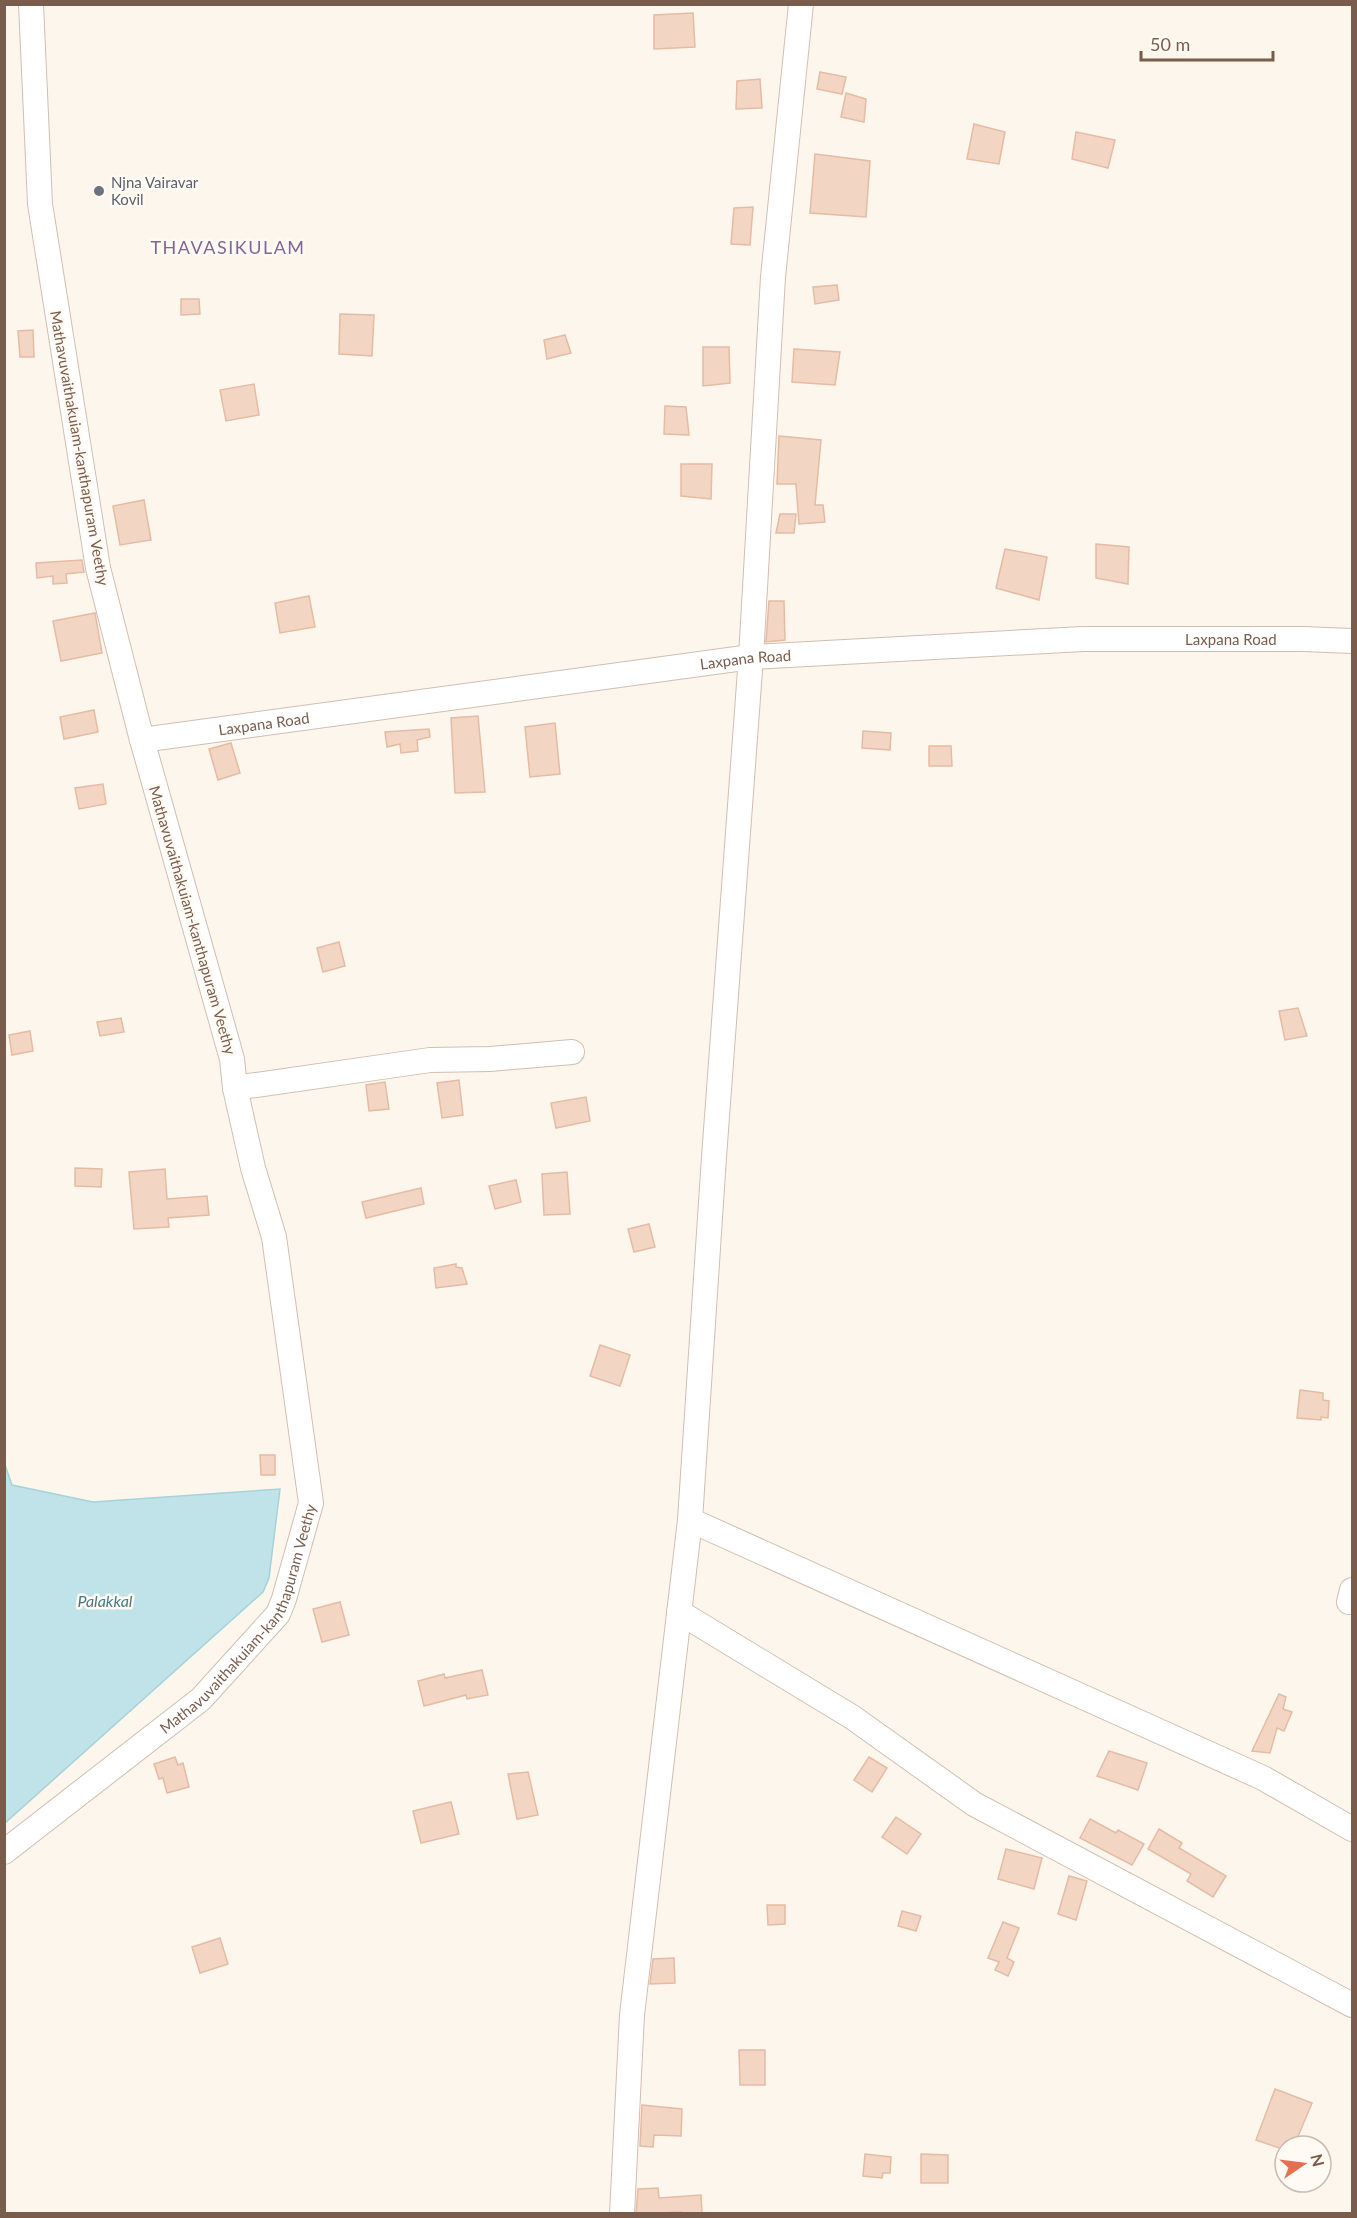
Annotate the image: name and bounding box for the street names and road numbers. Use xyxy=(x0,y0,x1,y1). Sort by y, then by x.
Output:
street label: Mathavuvaithakuiam-kanthapuram Veethy xyxy=(47,309,113,587)
street label: Laxpana Road xyxy=(1185,630,1277,648)
street label: Laxpana Road xyxy=(699,646,792,673)
street label: Laxpana Road xyxy=(217,708,310,738)
street label: Mathavuvaithakuiam-kanthapuram Veethy xyxy=(146,783,240,1057)
street label: Mathavuvaithakuiam-kanthapuram Veethy xyxy=(156,1502,319,1737)

